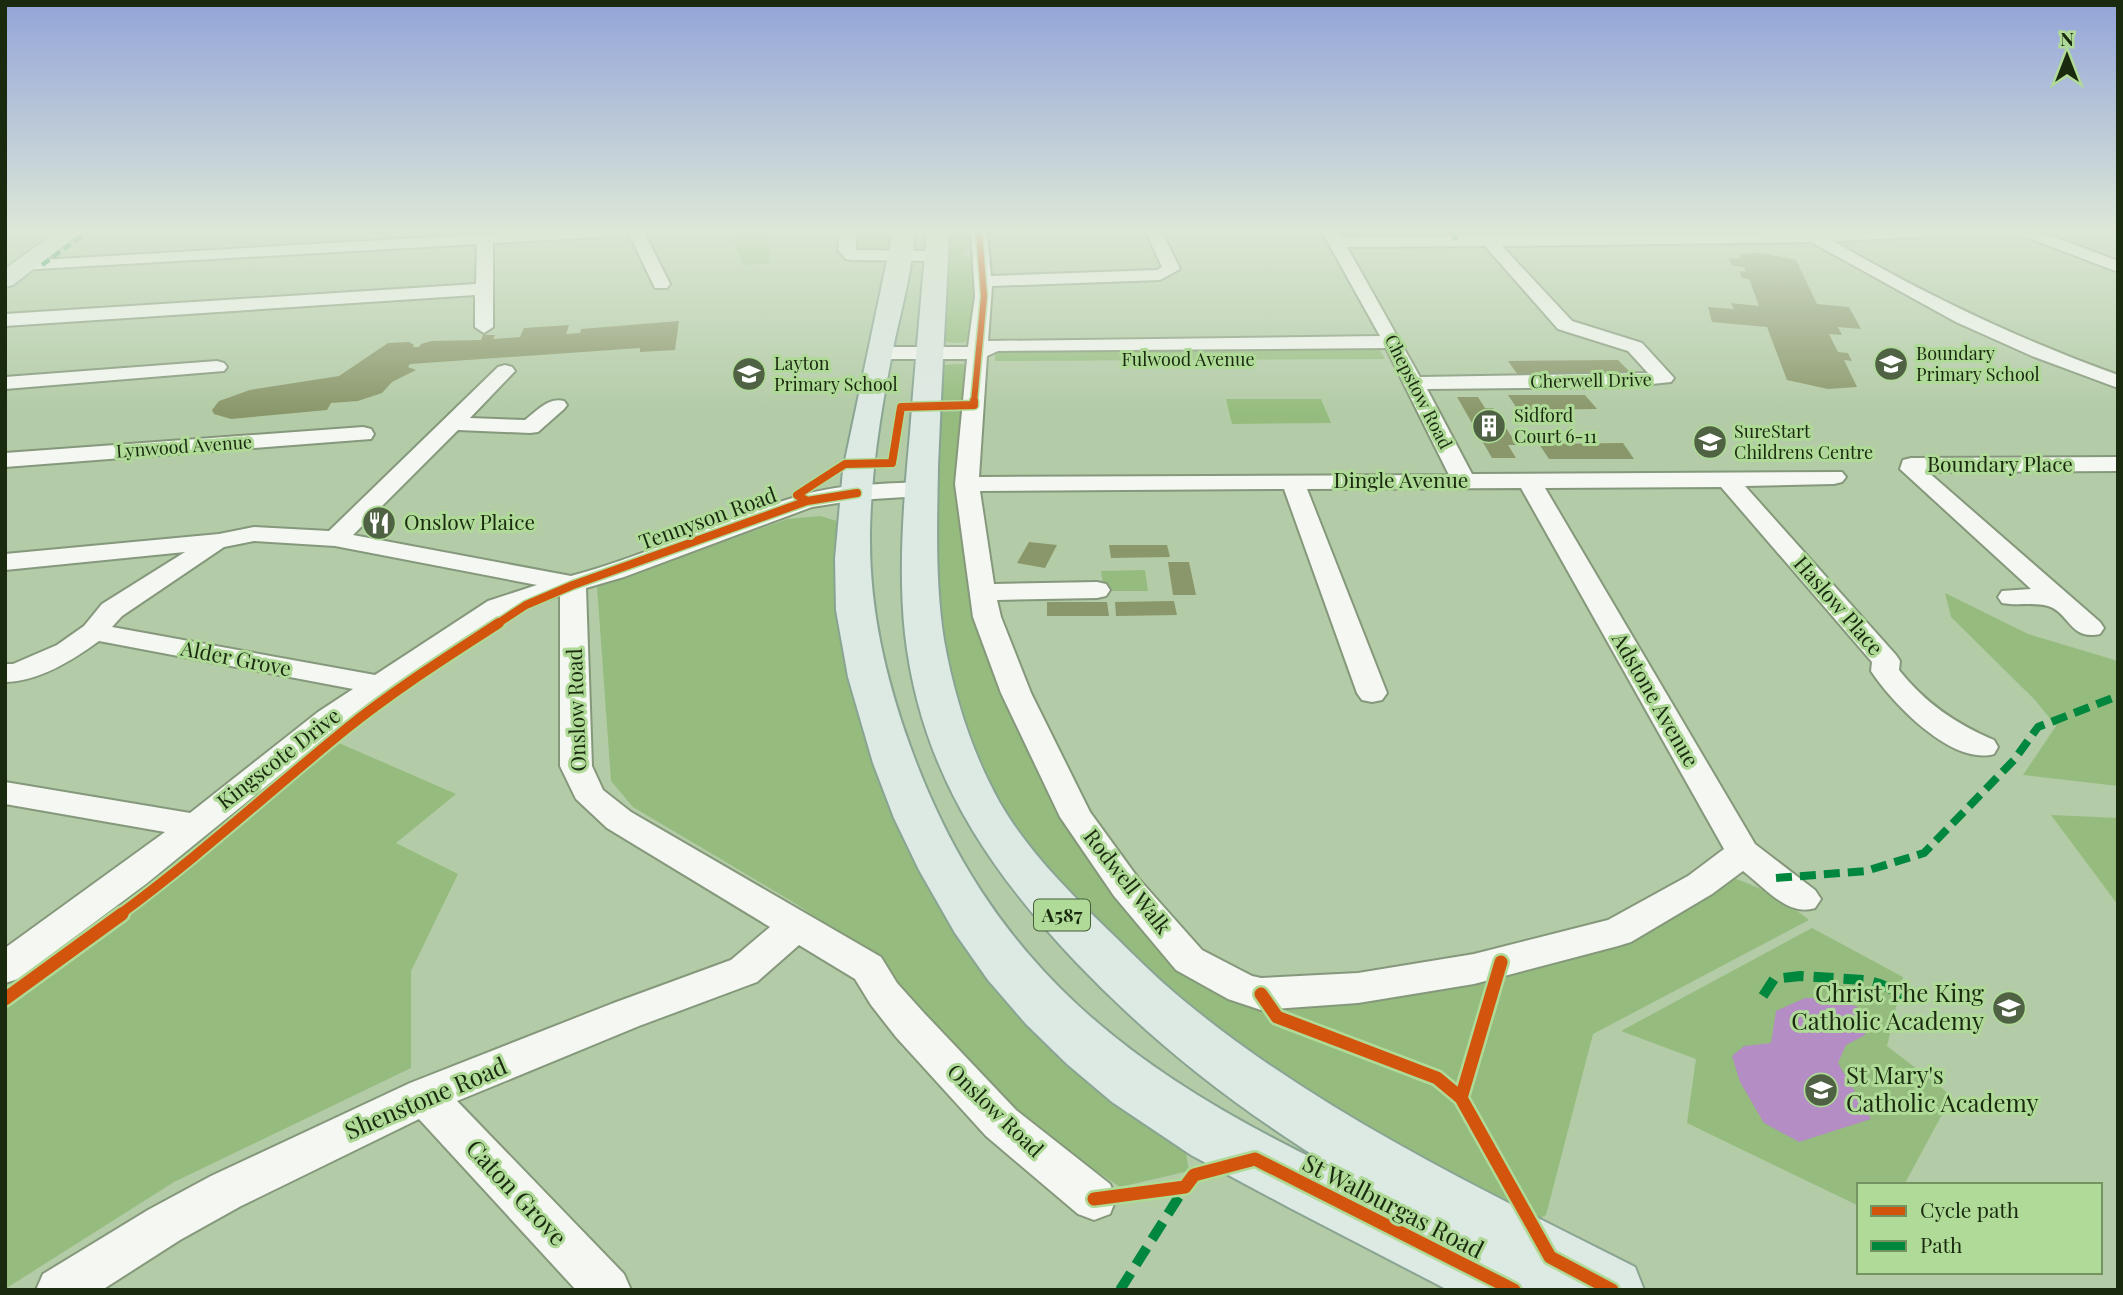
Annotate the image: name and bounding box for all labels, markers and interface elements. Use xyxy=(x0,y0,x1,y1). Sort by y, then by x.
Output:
north arrow xyxy=(2032,21,2102,91)
text: N xyxy=(2060,25,2074,51)
street label: Chepstow Road xyxy=(1380,330,1458,453)
place label: Boundary Primary School xyxy=(1916,341,2040,386)
school or university icon: Boundary Primary School xyxy=(1872,345,1910,383)
street label: Fulwood Avenue xyxy=(1121,347,1255,371)
place label: Layton Primary School xyxy=(774,351,898,396)
school or university icon: Layton Primary School xyxy=(730,355,768,393)
street label: Cherwell Drive xyxy=(1530,367,1652,393)
place label: Sidford Court 6-11 xyxy=(1514,403,1597,448)
building icon: Sidford Court 6-11 xyxy=(1470,407,1508,445)
place label: SureStart Childrens Centre xyxy=(1734,419,1873,464)
school or university icon: SureStart Childrens Centre xyxy=(1691,423,1729,461)
street label: Lynwood Avenue xyxy=(115,429,253,463)
street label: Boundary Place xyxy=(1927,449,2073,477)
street label: Dingle Avenue xyxy=(1334,465,1469,493)
street label: Tennyson Road xyxy=(635,479,780,555)
restaurant icon: Onslow Plaice xyxy=(360,504,398,542)
place label: Onslow Plaice xyxy=(404,507,535,535)
street label: Haslow Place xyxy=(1789,549,1890,660)
street label: Adstone Avenue xyxy=(1606,626,1707,771)
street label: Alder Grove xyxy=(178,632,294,681)
street label: Onslow Road xyxy=(559,648,591,772)
street label: Kingscote Drive xyxy=(210,701,345,814)
street label: Rodwell Walk xyxy=(1079,822,1179,940)
road number: A587 xyxy=(1034,900,1090,931)
place label: Christ The King Catholic Academy xyxy=(1791,976,1984,1036)
school or university icon: Christ The King Catholic Academy xyxy=(1990,989,2028,1027)
street label: Shenstone Road xyxy=(339,1049,511,1146)
street label: Onslow Road xyxy=(942,1057,1050,1162)
place label: St Mary's Catholic Academy xyxy=(1846,1058,2039,1118)
school or university icon: St Mary's Catholic Academy xyxy=(1802,1071,1840,1109)
street label: Caton Grove xyxy=(460,1132,575,1252)
street label: St Walburgas Road xyxy=(1298,1146,1490,1265)
legend xyxy=(1857,1183,2102,1274)
text: Cycle path xyxy=(1920,1195,2020,1223)
text: Path xyxy=(1920,1230,1963,1258)

